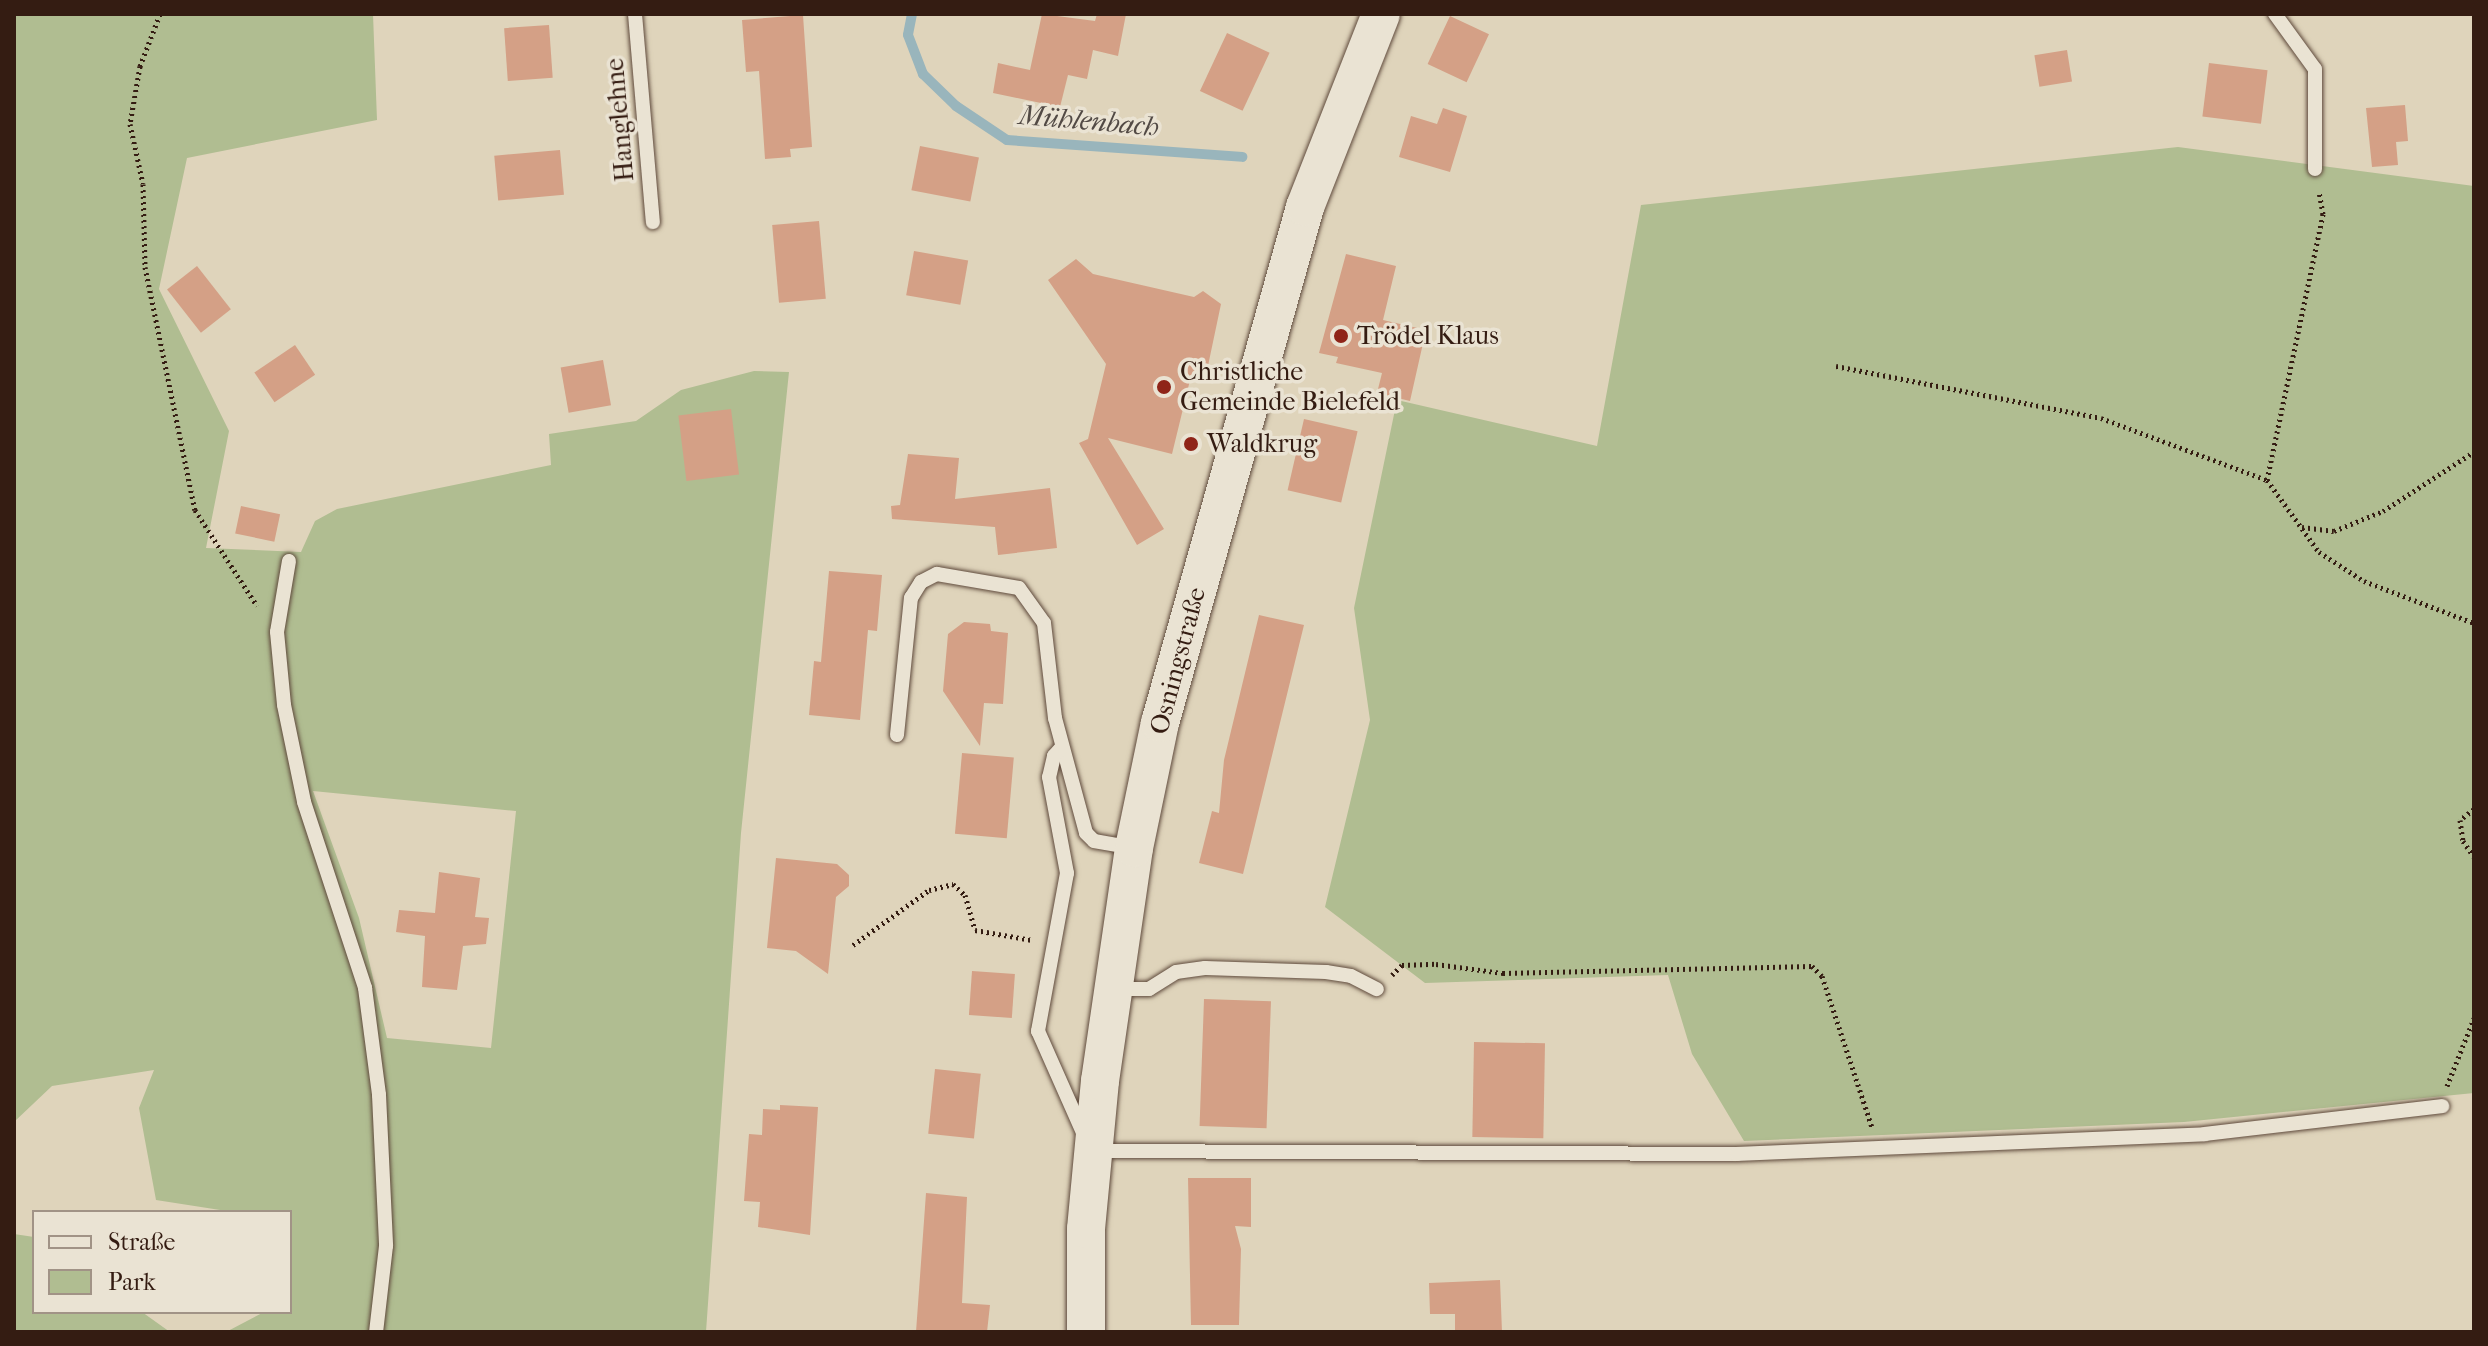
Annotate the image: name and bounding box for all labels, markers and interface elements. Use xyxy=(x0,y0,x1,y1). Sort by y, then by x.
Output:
street label: Hanglehne xyxy=(599,57,641,183)
water label: Mühlenbach xyxy=(1018,98,1160,144)
place label: Trödel Klaus xyxy=(1357,320,1499,352)
marker: Trödel Klaus xyxy=(1332,327,1350,345)
place label: Christliche Gemeinde Bielefeld xyxy=(1180,356,1400,418)
marker: Christliche Gemeinde Bielefeld xyxy=(1155,378,1173,396)
place label: Waldkrug xyxy=(1207,428,1317,460)
marker: Waldkrug xyxy=(1182,435,1200,453)
street label: Osningstraße xyxy=(1143,584,1213,738)
legend xyxy=(32,1210,292,1314)
text: Straße xyxy=(108,1228,175,1256)
text: Park xyxy=(108,1268,156,1296)

